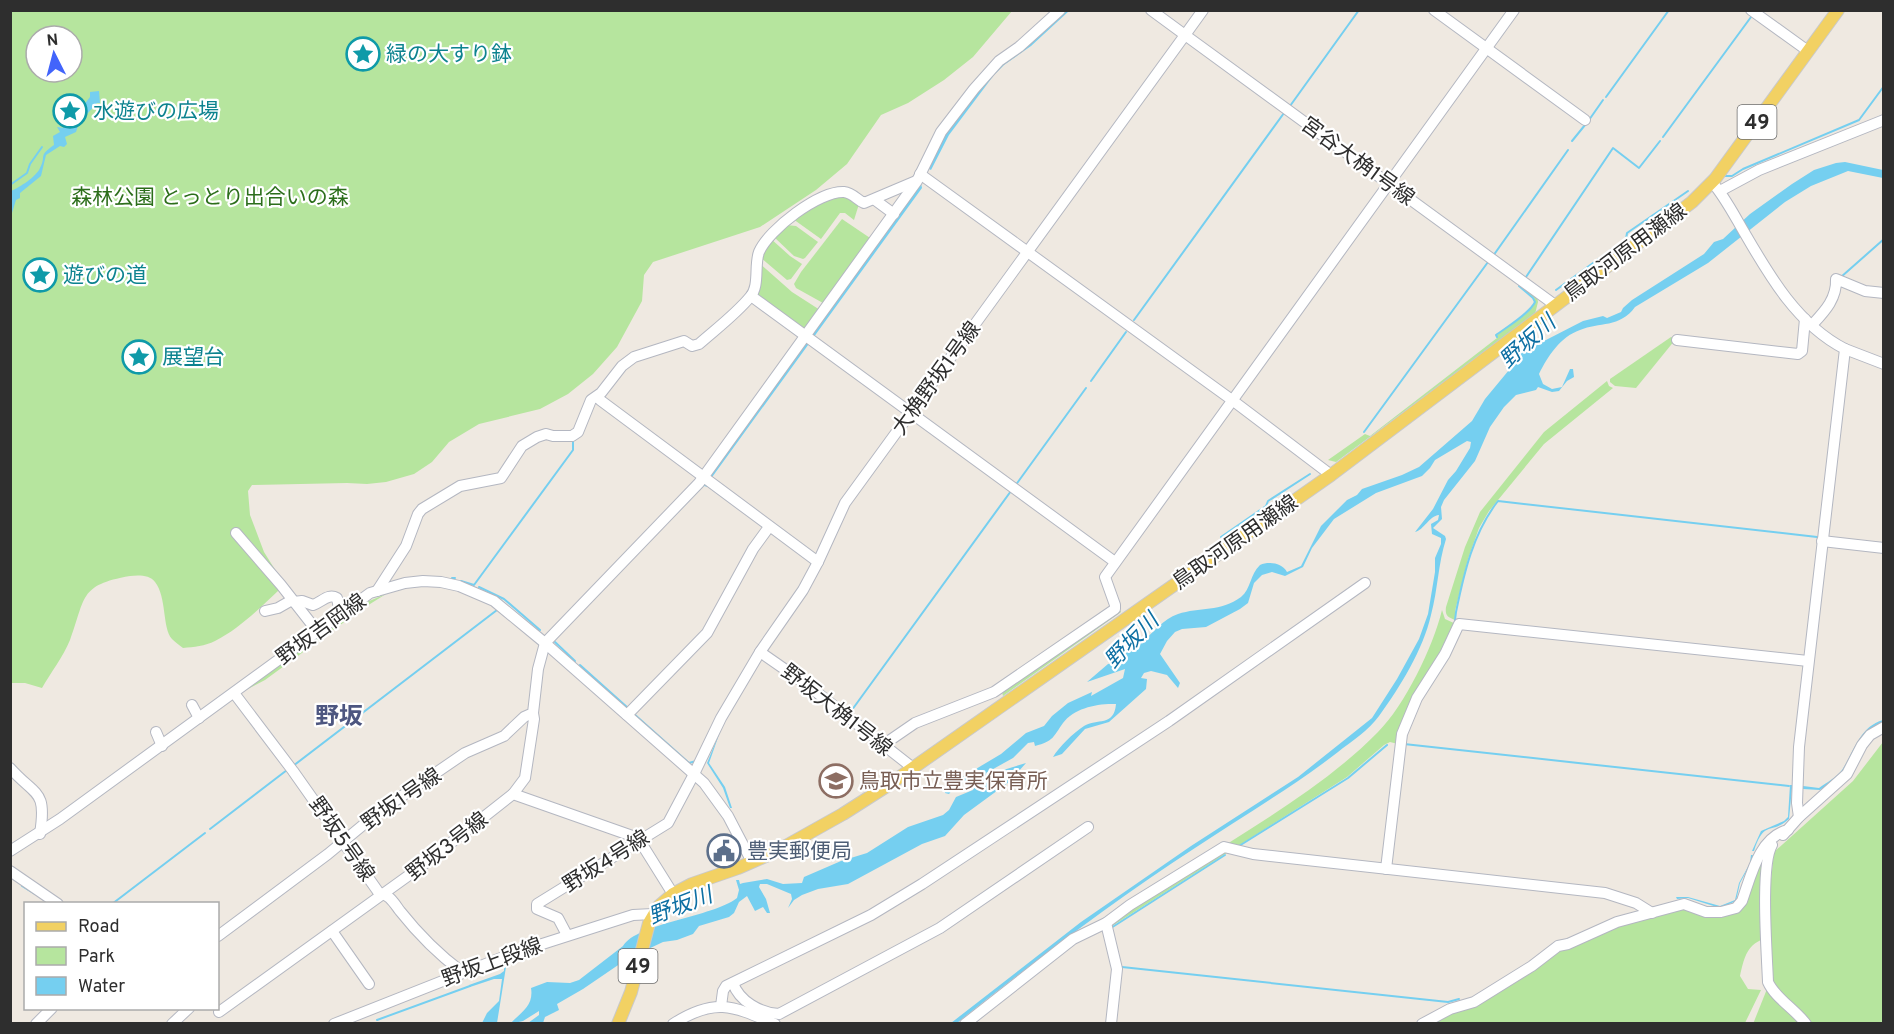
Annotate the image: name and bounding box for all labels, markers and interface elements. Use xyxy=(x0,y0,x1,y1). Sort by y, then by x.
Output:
north arrow xyxy=(24,24,84,84)
text: N xyxy=(46,31,59,52)
place icon: 緑の大すり鉢 xyxy=(345,36,381,72)
place label: 緑の大すり鉢 xyxy=(386,42,512,69)
place icon: 水遊びの広場 xyxy=(52,93,88,129)
place label: 水遊びの広場 xyxy=(93,99,219,126)
road number: 49 xyxy=(1738,105,1776,139)
street label: 宮谷大桷1号線 xyxy=(1295,112,1419,212)
park label: 森林公園 とっとり出合いの森 xyxy=(71,185,349,212)
street label: 鳥取河原用瀬線 xyxy=(1559,198,1693,308)
place icon: 遊びの道 xyxy=(22,257,58,293)
place label: 遊びの道 xyxy=(63,263,147,290)
water label: 野坂川 xyxy=(1495,309,1564,375)
street label: 大桷野坂1号線 xyxy=(887,317,987,441)
place icon: 展望台 xyxy=(121,339,157,375)
place label: 展望台 xyxy=(162,345,225,372)
street label: 鳥取河原用瀬線 xyxy=(1168,490,1304,596)
street label: 野坂吉岡線 xyxy=(271,588,372,672)
water label: 野坂川 xyxy=(1100,607,1167,675)
street label: 野坂大桷1号線 xyxy=(775,659,897,763)
district label: 野坂 xyxy=(315,703,363,733)
street label: 野坂1号線 xyxy=(357,763,447,838)
school or university icon: 鳥取市立豊実保育所 xyxy=(818,763,854,799)
place label: 鳥取市立豊実保育所 xyxy=(859,769,1048,796)
street label: 野坂5号線 xyxy=(302,792,380,887)
street label: 野坂3号線 xyxy=(402,807,494,888)
street label: 野坂4号線 xyxy=(558,825,655,899)
public building icon: 豊実郵便局 xyxy=(706,833,742,869)
place label: 豊実郵便局 xyxy=(747,839,852,866)
water label: 野坂川 xyxy=(645,882,718,932)
legend xyxy=(24,902,219,1010)
text: Road xyxy=(78,916,120,939)
street label: 野坂上段線 xyxy=(439,933,546,994)
text: Park xyxy=(78,946,115,969)
road number: 49 xyxy=(618,949,658,983)
text: Water xyxy=(78,976,125,999)

